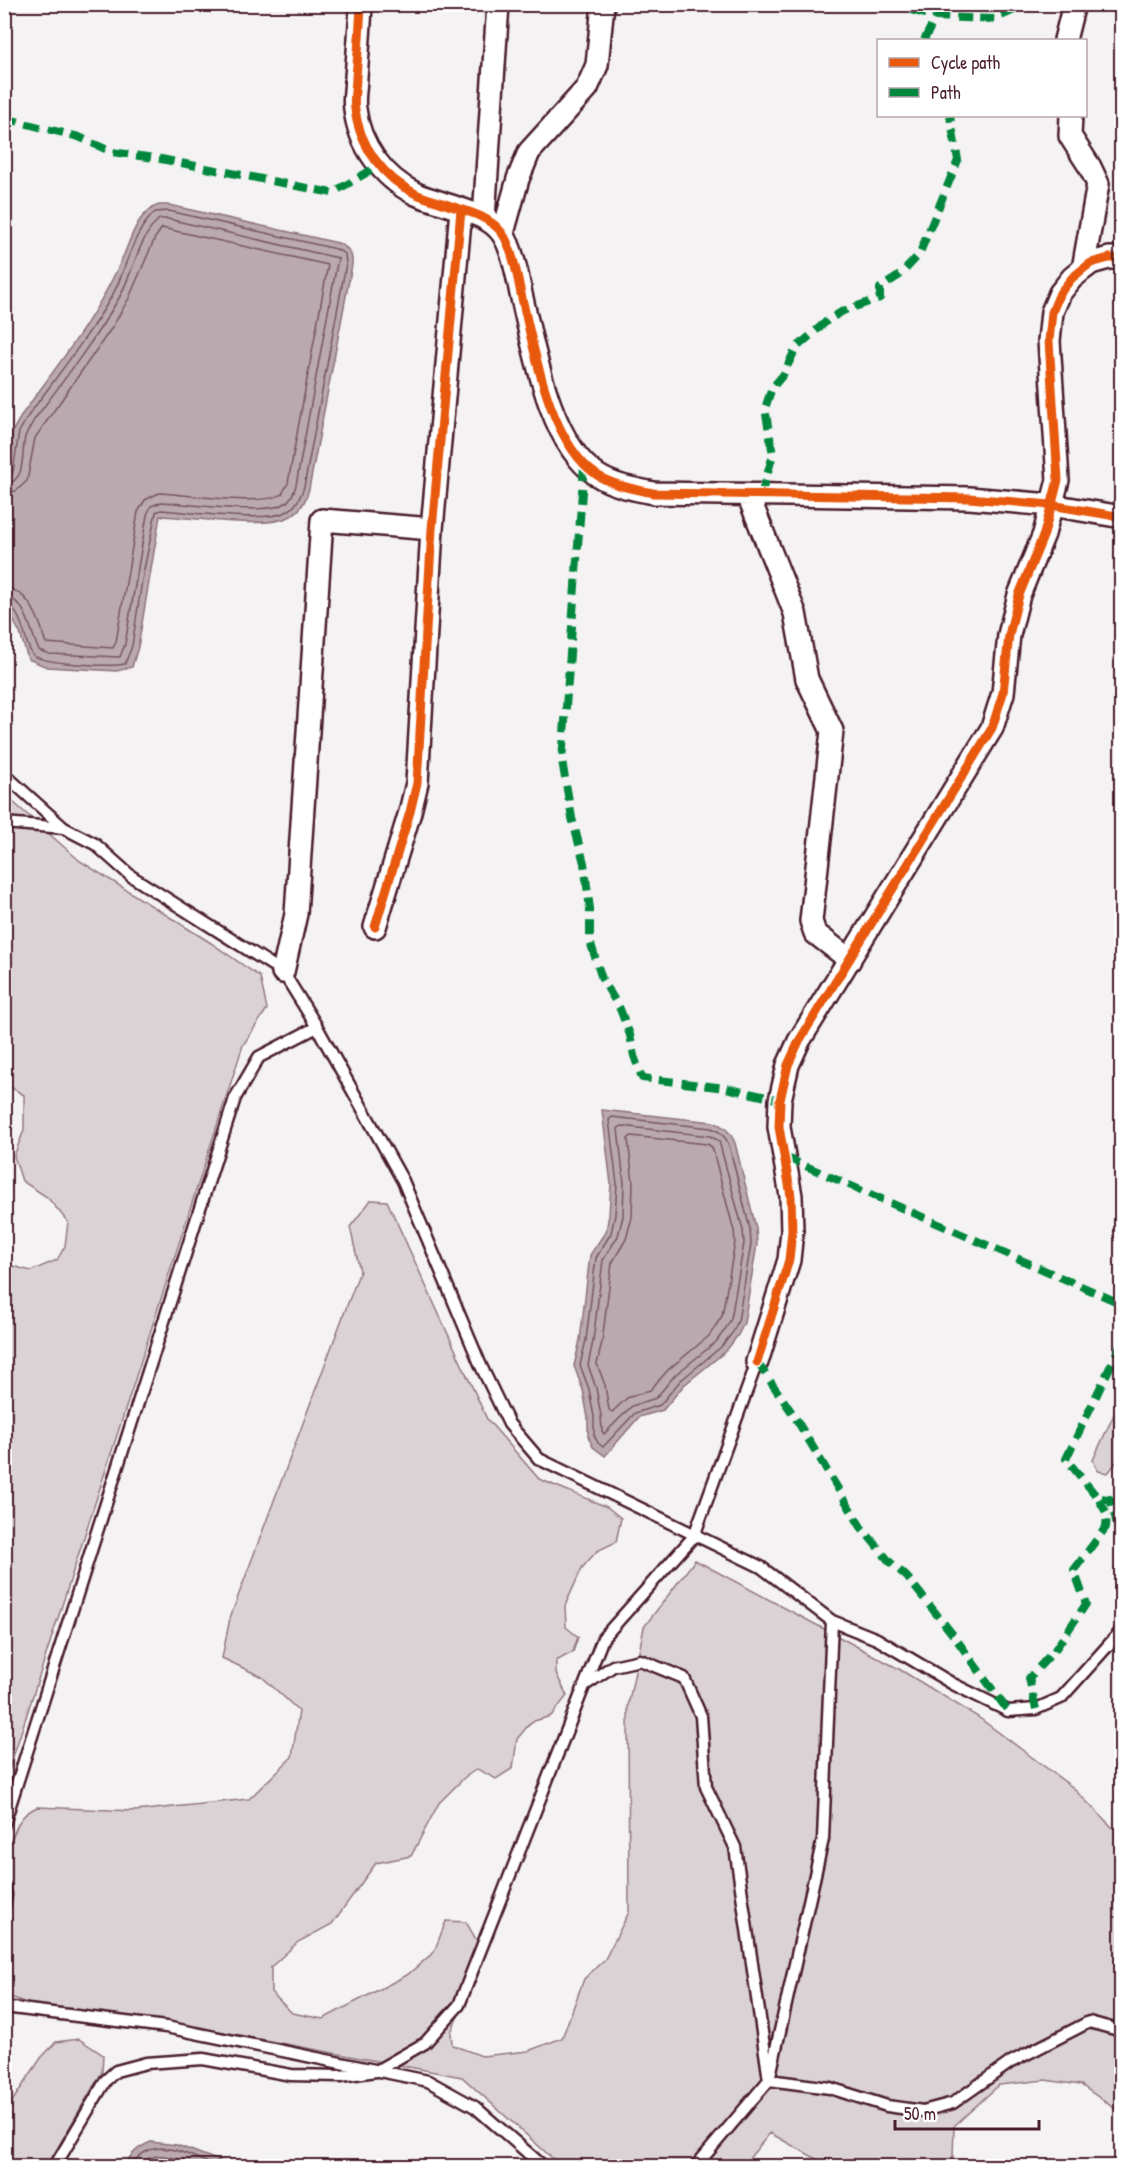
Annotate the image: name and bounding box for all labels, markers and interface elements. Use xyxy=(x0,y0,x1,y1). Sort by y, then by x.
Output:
legend xyxy=(877,39,1087,117)
text: Cycle path xyxy=(931,50,1001,75)
text: Path xyxy=(931,80,961,105)
scale bar xyxy=(895,2093,1039,2131)
text: 50 m xyxy=(904,2101,936,2126)

